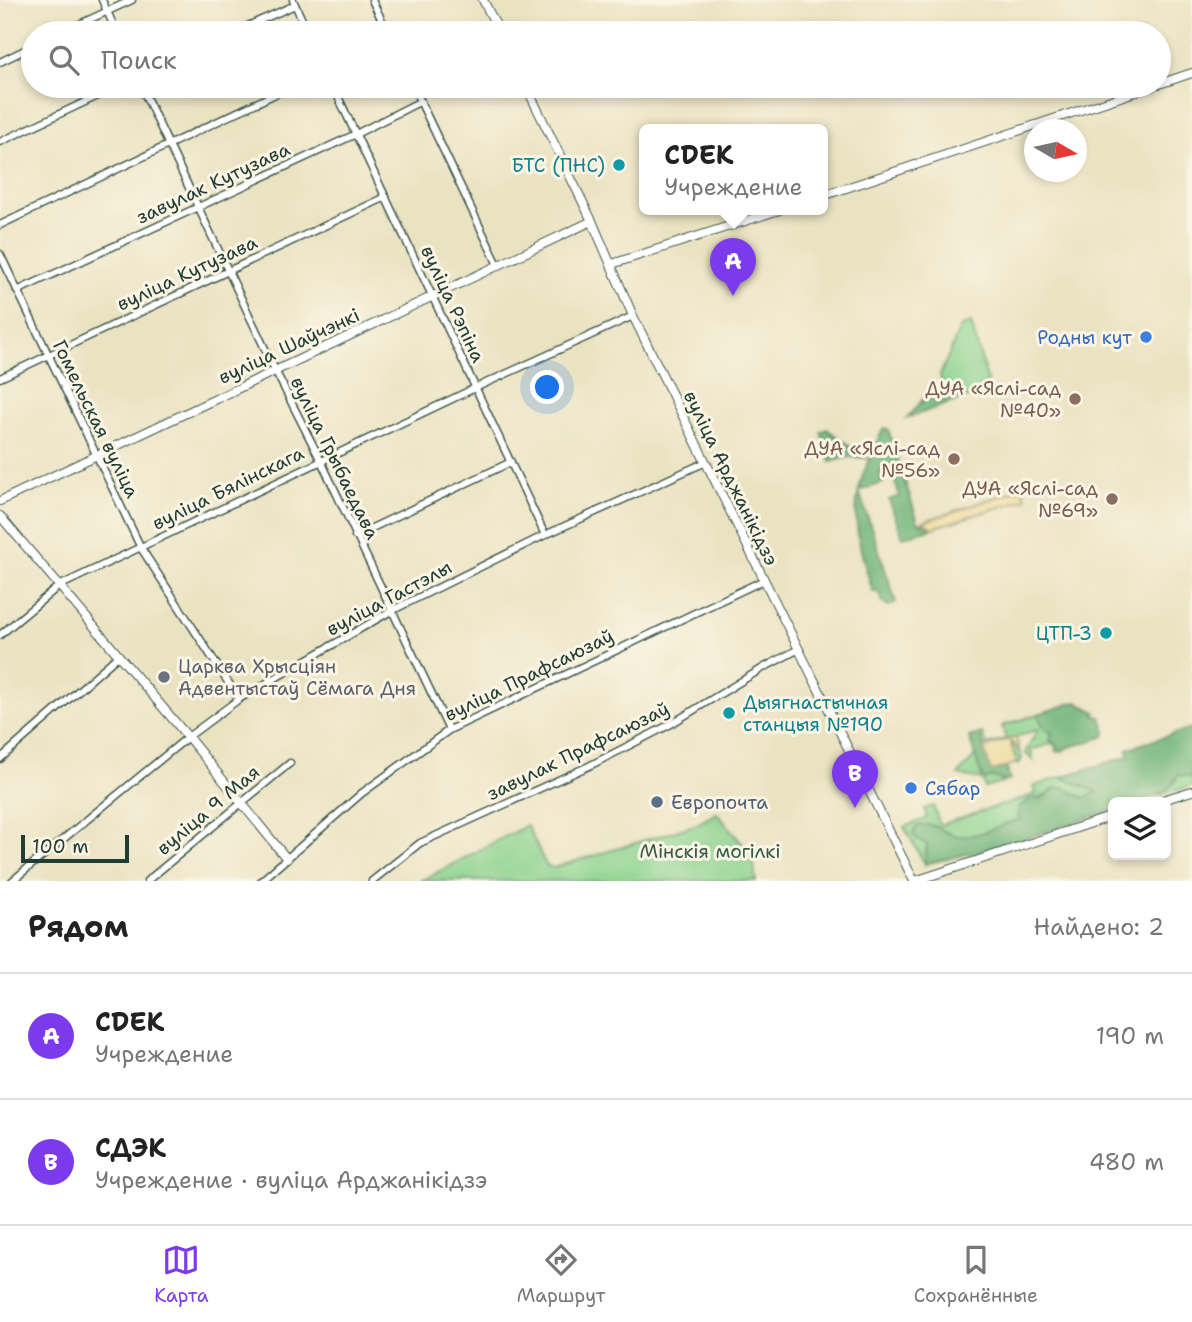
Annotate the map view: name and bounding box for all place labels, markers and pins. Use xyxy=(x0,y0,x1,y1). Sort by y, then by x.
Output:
place label: БТС (ПНС) xyxy=(511,153,605,178)
marker: БТС (ПНС) xyxy=(611,157,627,173)
pin: A xyxy=(710,238,756,296)
place label: Родны кут xyxy=(1037,325,1132,350)
marker: Родны кут xyxy=(1138,329,1154,345)
place label: ДУА «Яслі-сад №40» xyxy=(925,376,1061,423)
marker: ДУА «Яслі-сад №40» xyxy=(1067,391,1083,407)
place label: ДУА «Яслі-сад №56» xyxy=(804,436,940,483)
marker: ДУА «Яслі-сад №56» xyxy=(946,451,962,467)
place label: ДУА «Яслі-сад №69» xyxy=(962,476,1098,523)
marker: ДУА «Яслі-сад №69» xyxy=(1104,491,1120,507)
place label: ЦТП-3 xyxy=(1036,621,1092,646)
marker: ЦТП-3 xyxy=(1098,625,1114,641)
place label: Царква Хрысціян Адвентыстаў Сёмага Дня xyxy=(178,654,416,701)
marker: Царква Хрысціян Адвентыстаў Сёмага Дня xyxy=(156,669,172,685)
place label: Дыягнастычная станцыя №190 xyxy=(743,690,888,737)
marker: Дыягнастычная станцыя №190 xyxy=(721,705,737,721)
pin: B xyxy=(832,750,878,808)
place label: Сябар xyxy=(925,776,980,801)
marker: Сябар xyxy=(903,780,919,796)
place label: Европочта xyxy=(671,790,768,815)
marker: Европочта xyxy=(649,794,665,810)

